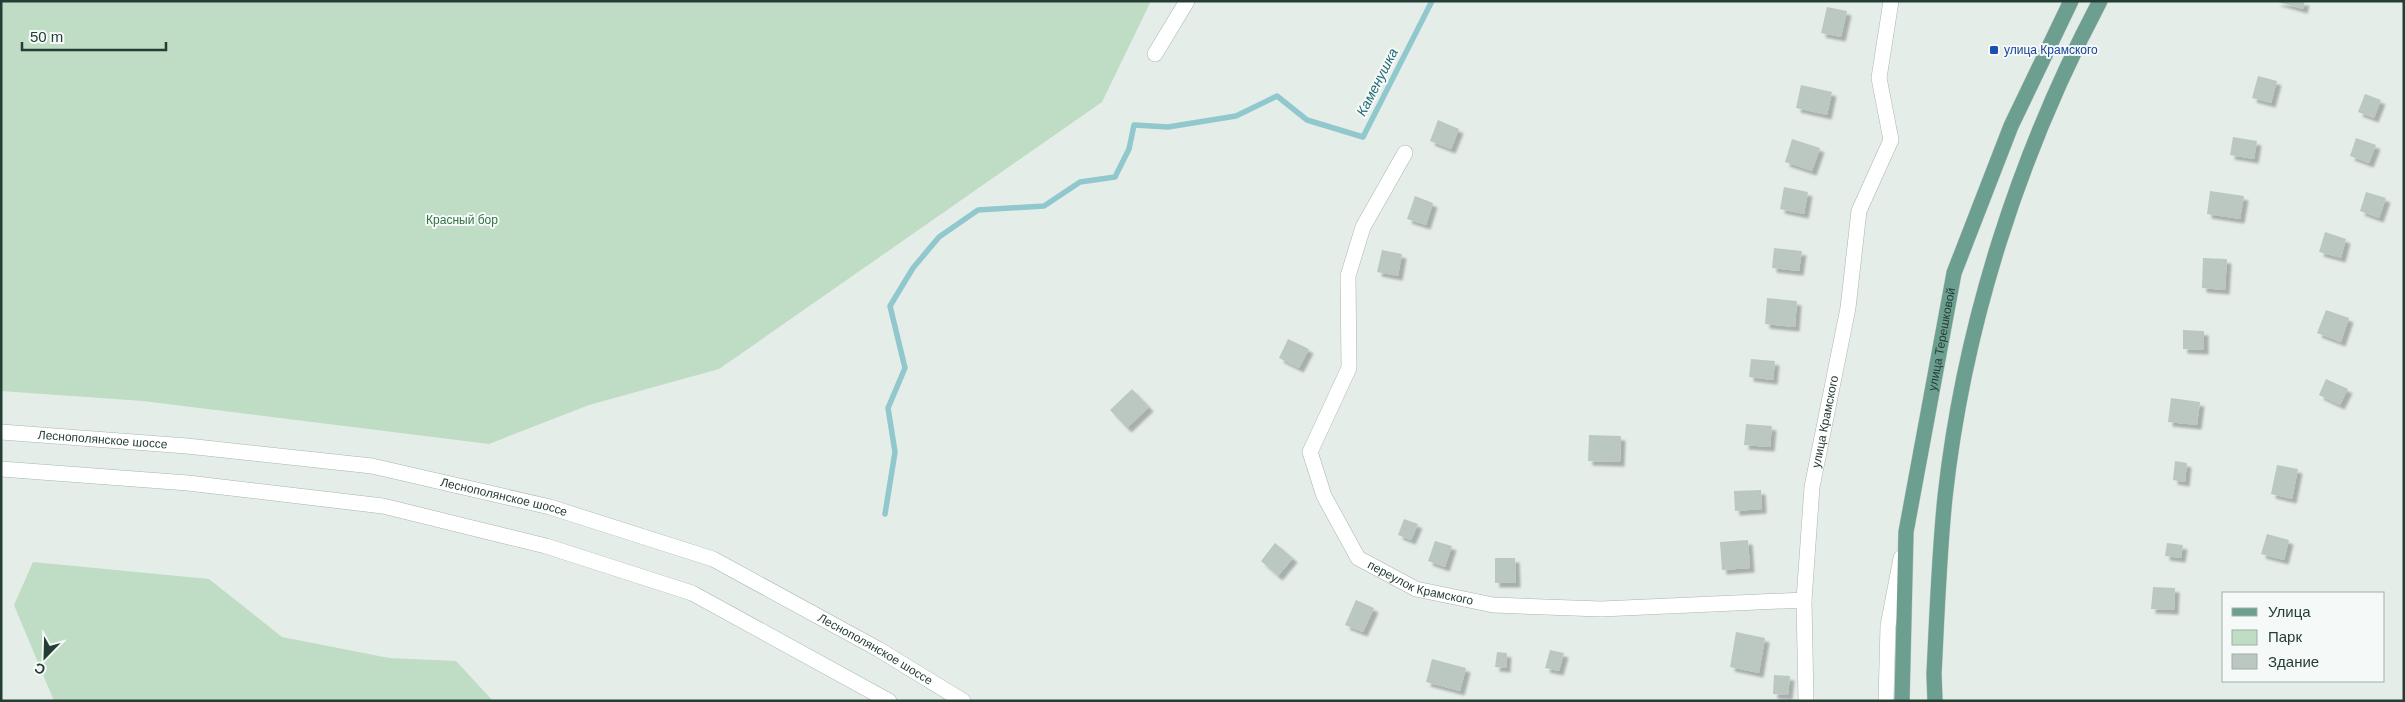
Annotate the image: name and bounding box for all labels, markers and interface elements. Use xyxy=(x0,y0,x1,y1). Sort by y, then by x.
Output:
scale bar xyxy=(22,20,166,52)
text: 50 m xyxy=(30,28,63,45)
place label: улица Крамского xyxy=(2004,43,2098,57)
marker: улица Крамского xyxy=(1988,44,2000,56)
water label: Каменушка xyxy=(1353,45,1401,119)
park label: Красный бор xyxy=(426,213,498,227)
street label: улица Терешковой xyxy=(1925,287,1958,392)
street label: улица Крамского xyxy=(1809,374,1841,469)
street label: Леснополянское шоссе xyxy=(37,428,168,452)
street label: Леснополянское шоссе xyxy=(439,475,569,519)
street label: переулок Крамского xyxy=(1365,558,1475,608)
legend xyxy=(2222,592,2385,682)
text: Улица xyxy=(2268,603,2311,620)
street label: Леснополянское шоссе xyxy=(816,611,935,688)
text: Парк xyxy=(2268,628,2302,645)
north arrow xyxy=(20,632,70,682)
text: Здание xyxy=(2268,653,2319,670)
text: С xyxy=(32,660,48,678)

